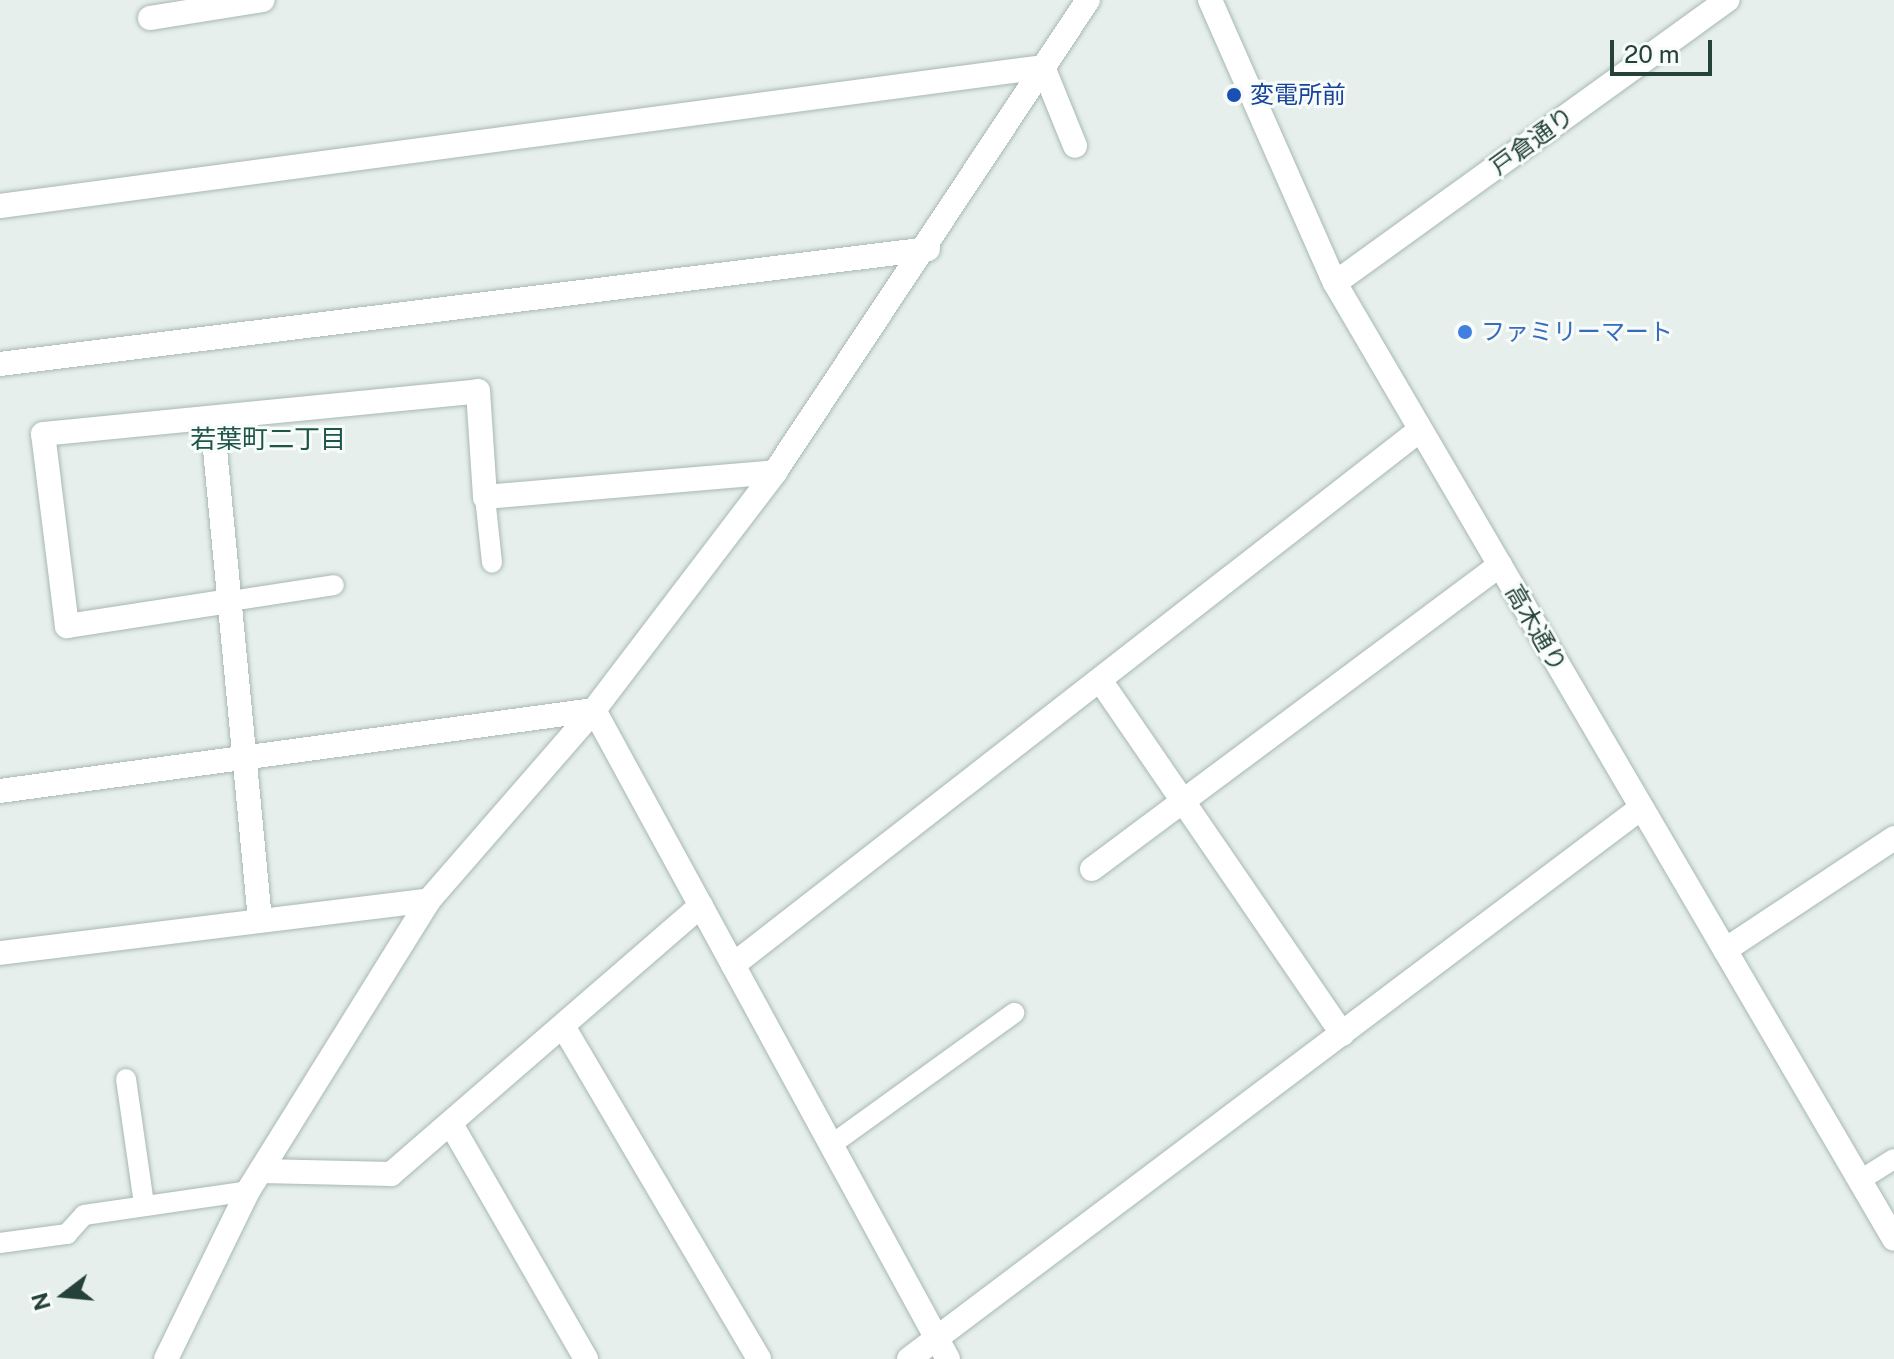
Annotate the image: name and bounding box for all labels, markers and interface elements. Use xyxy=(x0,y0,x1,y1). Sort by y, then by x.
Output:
scale bar xyxy=(1614,24,1716,74)
text: 20 m xyxy=(1624,40,1680,68)
place label: 変電所前 xyxy=(1250,81,1346,109)
marker: 変電所前 xyxy=(1225,86,1243,104)
street label: 戸倉通り xyxy=(1485,101,1579,181)
place label: ファミリーマート xyxy=(1481,318,1673,346)
marker: ファミリーマート xyxy=(1456,323,1474,341)
district label: 若葉町二丁目 xyxy=(190,423,346,455)
street label: 高木通り xyxy=(1500,579,1572,677)
north arrow xyxy=(24,1255,104,1335)
text: N xyxy=(26,1290,56,1313)

